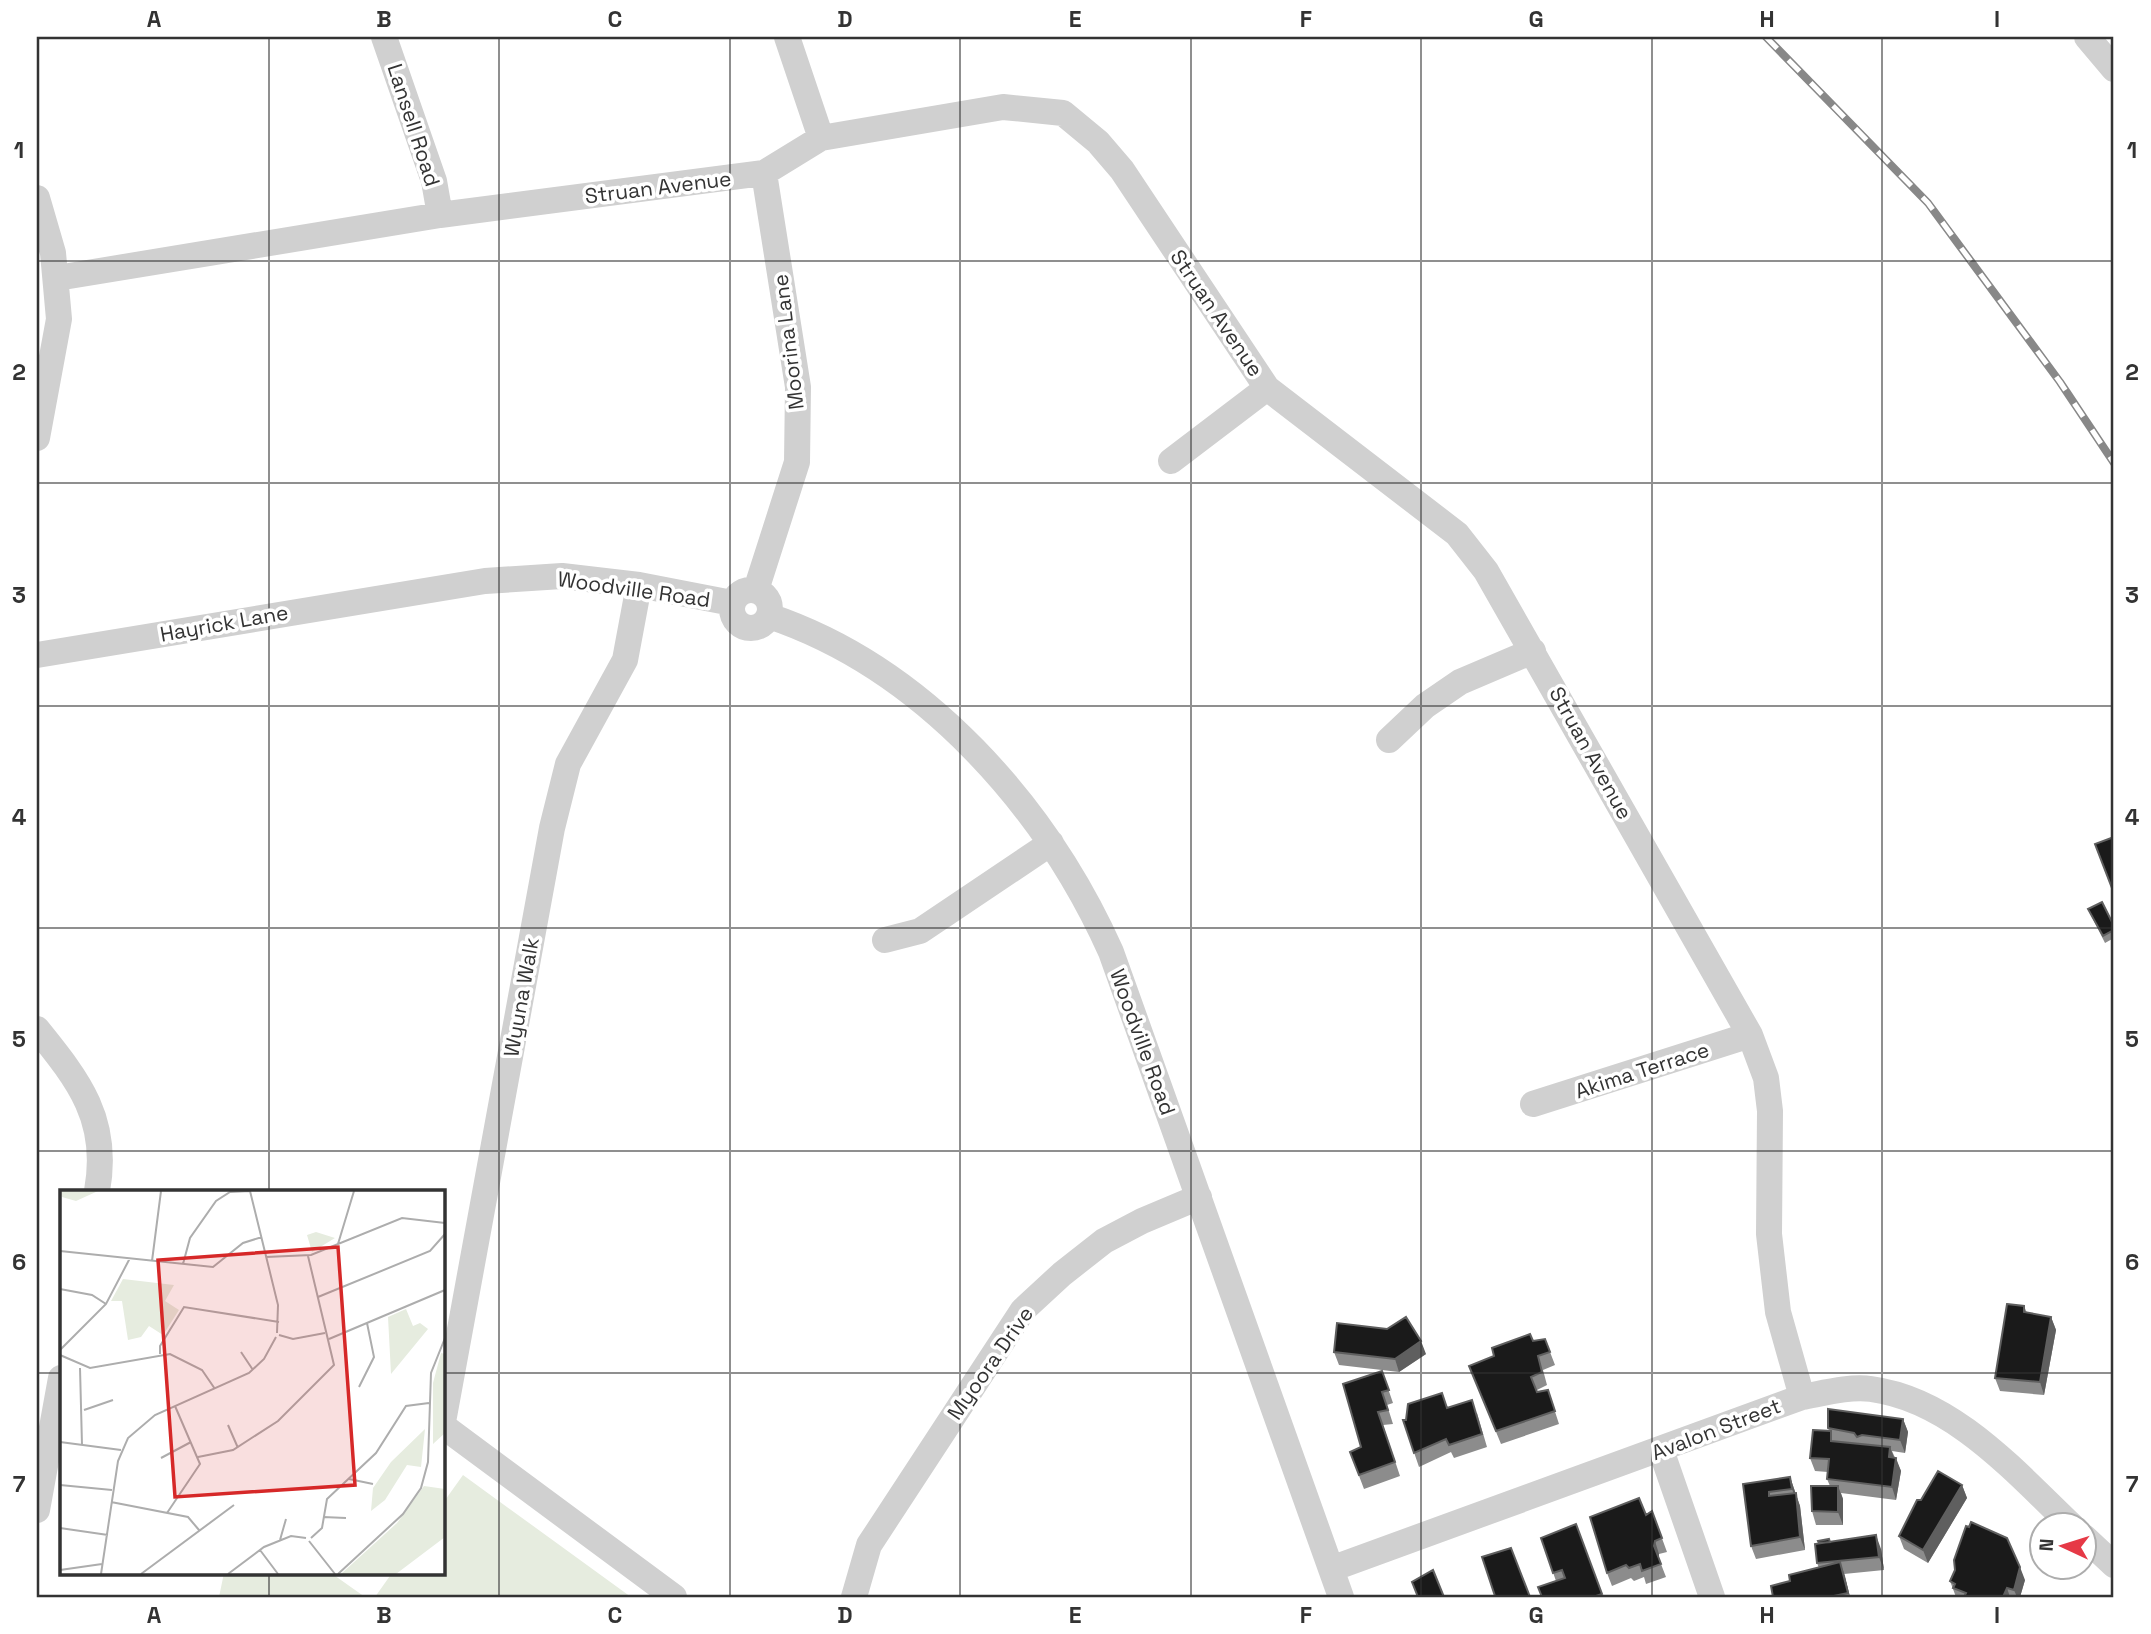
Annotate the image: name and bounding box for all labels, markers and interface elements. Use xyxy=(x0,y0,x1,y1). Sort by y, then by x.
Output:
text: A xyxy=(147,4,162,34)
text: B xyxy=(376,4,392,34)
text: C xyxy=(608,4,622,34)
text: D xyxy=(837,4,853,34)
text: E xyxy=(1069,4,1081,34)
text: F xyxy=(1300,4,1312,34)
text: G xyxy=(1528,4,1544,34)
text: H xyxy=(1759,4,1775,34)
text: I xyxy=(1994,4,2000,34)
street label: Lansell Road xyxy=(382,60,446,190)
text: 1 xyxy=(14,135,24,165)
text: 1 xyxy=(2127,135,2137,165)
street label: Struan Avenue xyxy=(583,165,733,209)
street label: Struan Avenue xyxy=(1165,244,1269,382)
street label: Moorina Lane xyxy=(766,273,810,411)
text: 2 xyxy=(12,357,26,387)
text: 2 xyxy=(2125,357,2139,387)
street label: Woodville Road xyxy=(556,565,712,613)
text: 3 xyxy=(12,580,26,610)
text: 3 xyxy=(2125,580,2139,610)
street label: Hayrick Lane xyxy=(158,598,290,648)
street label: Struan Avenue xyxy=(1543,682,1639,824)
text: 4 xyxy=(12,802,27,832)
text: 4 xyxy=(2125,802,2140,832)
street label: Wyuna Walk xyxy=(497,935,545,1059)
street label: Woodville Road xyxy=(1104,965,1182,1119)
text: 5 xyxy=(12,1024,26,1054)
text: 5 xyxy=(2125,1024,2139,1054)
street label: Akima Terrace xyxy=(1571,1036,1713,1104)
inset map xyxy=(60,1190,444,1574)
text: 6 xyxy=(12,1247,26,1277)
text: 6 xyxy=(2125,1247,2139,1277)
street label: Myoora Drive xyxy=(941,1301,1039,1425)
street label: Avalon Street xyxy=(1647,1392,1785,1466)
text: 7 xyxy=(13,1469,26,1499)
text: 7 xyxy=(2126,1469,2139,1499)
north arrow xyxy=(2028,1512,2098,1582)
text: N xyxy=(2034,1538,2059,1552)
text: A xyxy=(147,1600,162,1630)
text: B xyxy=(376,1600,392,1630)
text: C xyxy=(608,1600,622,1630)
text: D xyxy=(837,1600,853,1630)
text: E xyxy=(1069,1600,1081,1630)
text: F xyxy=(1300,1600,1312,1630)
text: G xyxy=(1528,1600,1544,1630)
text: H xyxy=(1759,1600,1775,1630)
text: I xyxy=(1994,1600,2000,1630)

